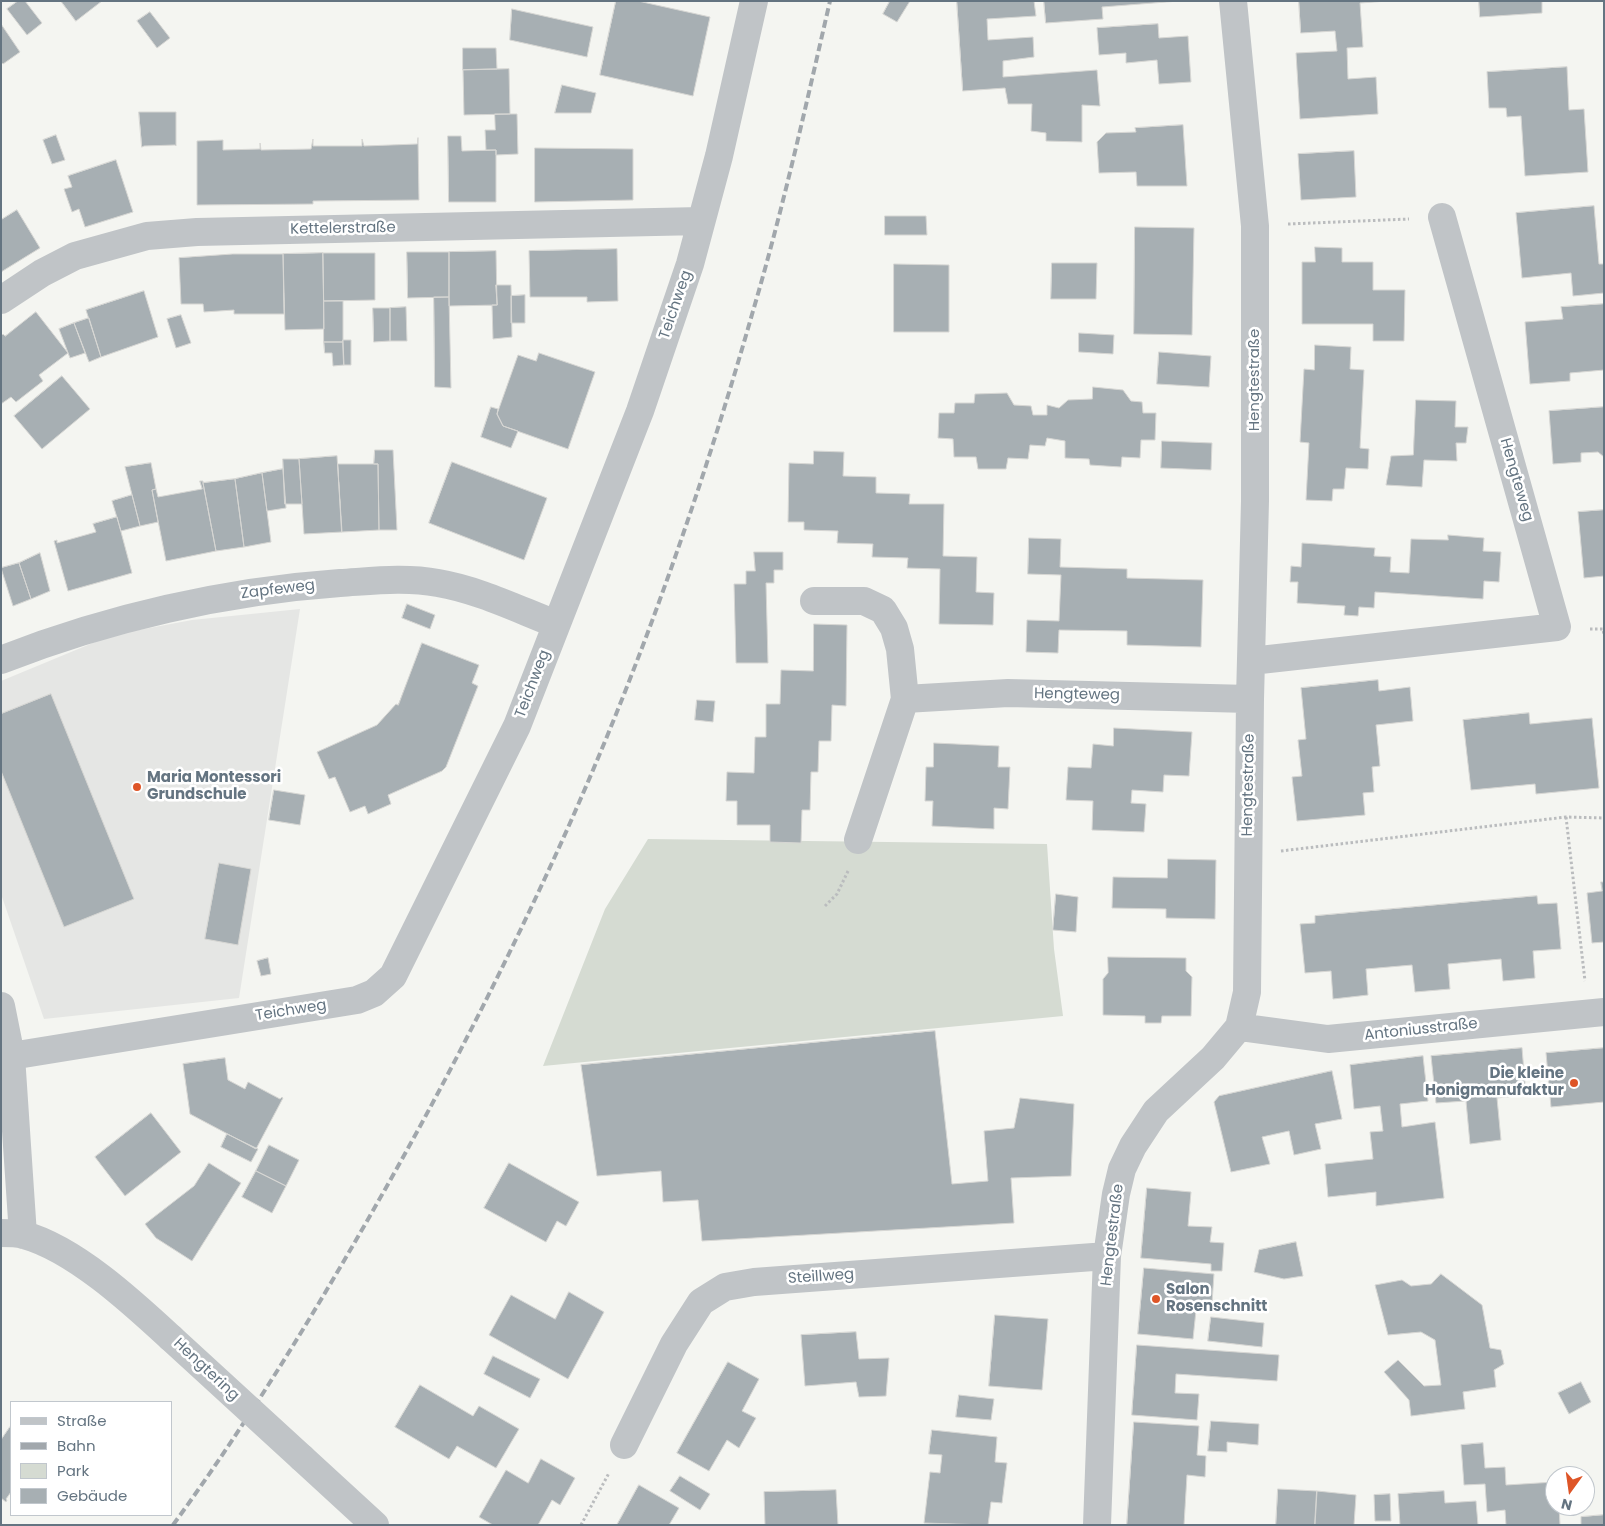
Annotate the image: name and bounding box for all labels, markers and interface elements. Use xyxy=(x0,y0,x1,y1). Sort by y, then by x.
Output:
street label: Kettelerstraße xyxy=(290,219,396,239)
street label: Teichweg xyxy=(656,268,696,342)
street label: Hengtestraße xyxy=(1246,329,1264,431)
street label: Hengteweg xyxy=(1496,436,1536,524)
street label: Zapfeweg xyxy=(240,577,316,603)
street label: Teichweg xyxy=(512,647,554,721)
street label: Hengteweg xyxy=(1034,685,1120,705)
street label: Hengtestraße xyxy=(1239,733,1259,837)
place label: Maria Montessori Grundschule xyxy=(147,769,281,804)
marker: Maria Montessori Grundschule xyxy=(131,781,143,793)
street label: Teichweg xyxy=(254,997,328,1025)
street label: Antoniusstraße xyxy=(1363,1015,1479,1045)
place label: Die kleine Honigmanufaktur xyxy=(1425,1065,1564,1100)
marker: Die kleine Honigmanufaktur xyxy=(1568,1077,1580,1089)
street label: Hengtestraße xyxy=(1098,1183,1128,1287)
street label: Steillweg xyxy=(787,1266,855,1288)
place label: Salon Rosenschnitt xyxy=(1166,1281,1267,1316)
marker: Salon Rosenschnitt xyxy=(1150,1293,1162,1305)
street label: Hengtering xyxy=(169,1335,243,1405)
legend xyxy=(10,1401,172,1516)
text: Straße xyxy=(57,1410,107,1431)
text: Bahn xyxy=(57,1435,96,1456)
text: Park xyxy=(57,1460,89,1481)
north arrow xyxy=(1545,1466,1595,1516)
text: Gebäude xyxy=(57,1485,127,1506)
text: N xyxy=(1559,1494,1574,1516)

